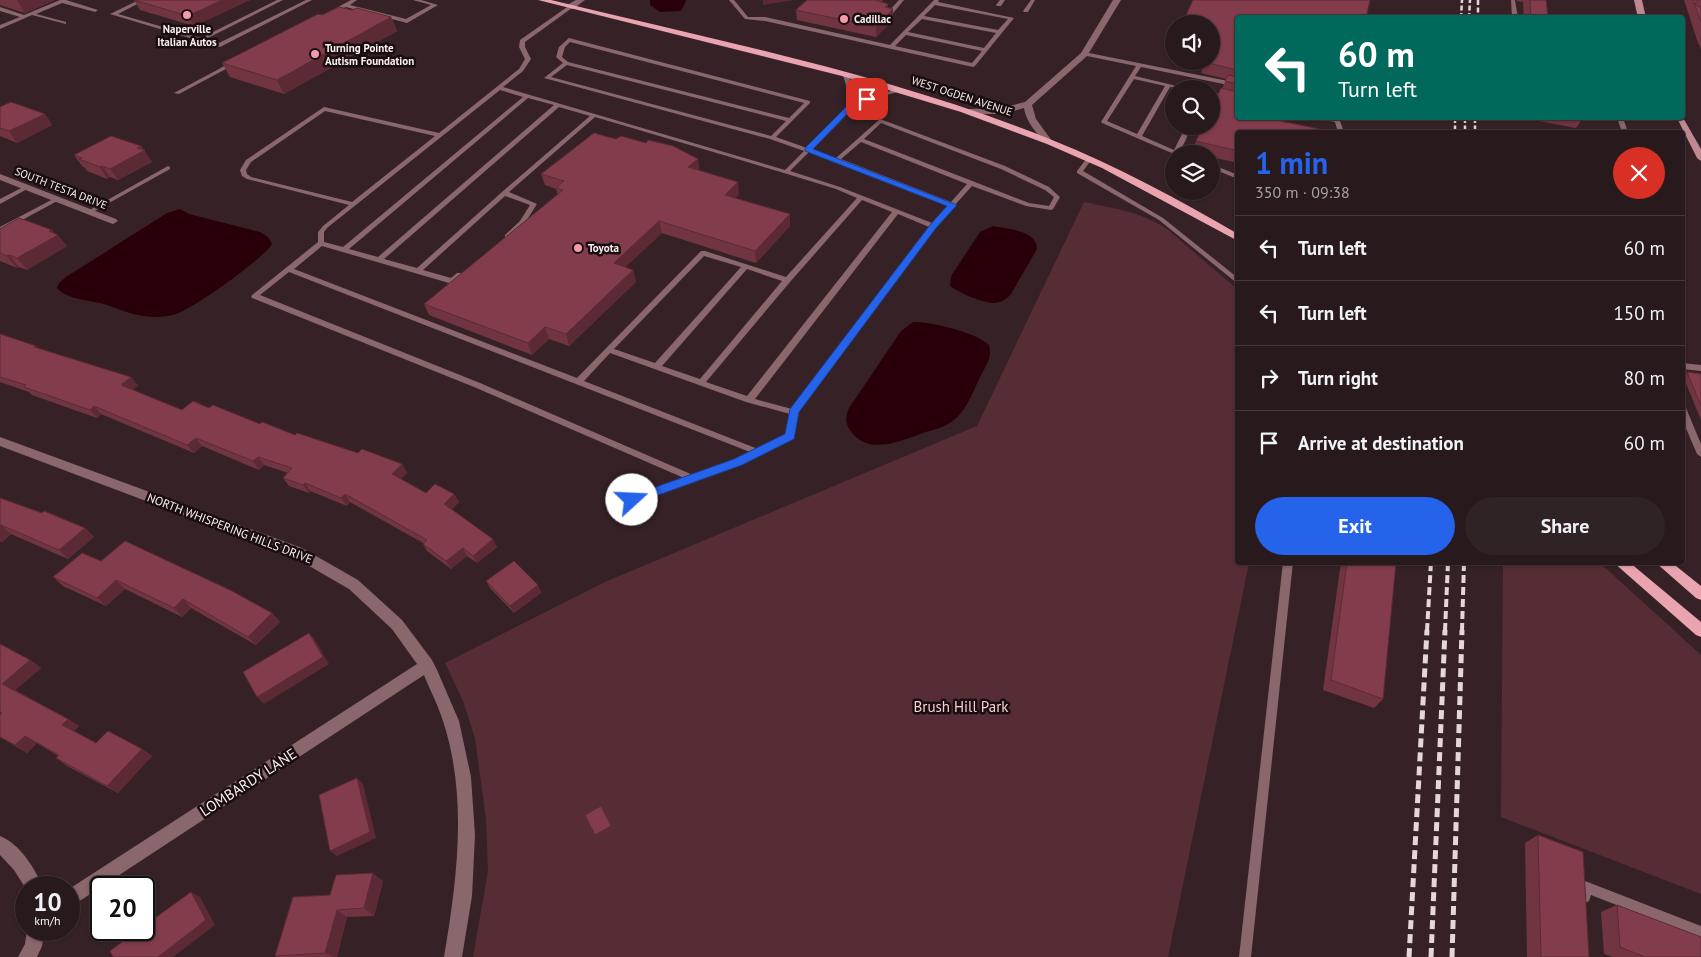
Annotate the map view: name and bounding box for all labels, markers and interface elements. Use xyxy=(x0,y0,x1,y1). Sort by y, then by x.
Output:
marker: Naperville Italian Autos xyxy=(181,9,193,21)
place label: Cadillac xyxy=(854,12,891,26)
marker: Cadillac xyxy=(838,13,850,25)
map controls xyxy=(1165,15,1220,200)
button: sound xyxy=(1165,15,1220,70)
place label: Naperville Italian Autos xyxy=(157,22,217,49)
text: 60 m xyxy=(1338,31,1415,77)
icon: left xyxy=(1255,35,1320,100)
place label: Turning Pointe Autism Foundation xyxy=(325,41,414,68)
marker: Turning Pointe Autism Foundation xyxy=(309,48,321,60)
street label: WEST OGDEN AVENUE xyxy=(910,73,1014,119)
text: Turn left xyxy=(1338,75,1417,103)
pin xyxy=(846,78,888,120)
button: search xyxy=(1165,80,1220,135)
icon: arrive xyxy=(853,85,881,113)
text: 1 min xyxy=(1255,143,1328,182)
button: layers xyxy=(1165,145,1220,200)
button: close xyxy=(1613,147,1665,199)
street label: SOUTH TESTA DRIVE xyxy=(13,164,109,212)
text: 350 m · 09:38 xyxy=(1255,182,1350,202)
icon: left xyxy=(1255,234,1283,262)
text: Turn left xyxy=(1298,236,1367,260)
text: 60 m xyxy=(1624,236,1665,260)
place label: Toyota xyxy=(588,241,619,255)
marker: Toyota xyxy=(572,242,584,254)
icon: left xyxy=(1255,299,1283,327)
text: Turn left xyxy=(1298,301,1367,325)
text: 150 m xyxy=(1613,301,1665,325)
icon: right xyxy=(1255,364,1283,392)
text: Turn right xyxy=(1298,366,1378,390)
text: 80 m xyxy=(1624,366,1665,390)
icon: arrive xyxy=(1255,429,1283,457)
text: Arrive at destination xyxy=(1298,431,1464,455)
text: 60 m xyxy=(1624,431,1665,455)
position arrow xyxy=(605,473,657,525)
street label: NORTH WHISPERING HILLS DRIVE xyxy=(145,489,315,567)
button: Exit xyxy=(1255,497,1455,555)
button: Share xyxy=(1465,497,1665,555)
park label: Brush Hill Park xyxy=(914,697,1009,716)
street label: LOMBARDY LANE xyxy=(196,744,300,820)
speed limit sign: 20 xyxy=(90,876,155,941)
text: 10 xyxy=(33,886,62,918)
text: km/h xyxy=(34,913,61,928)

